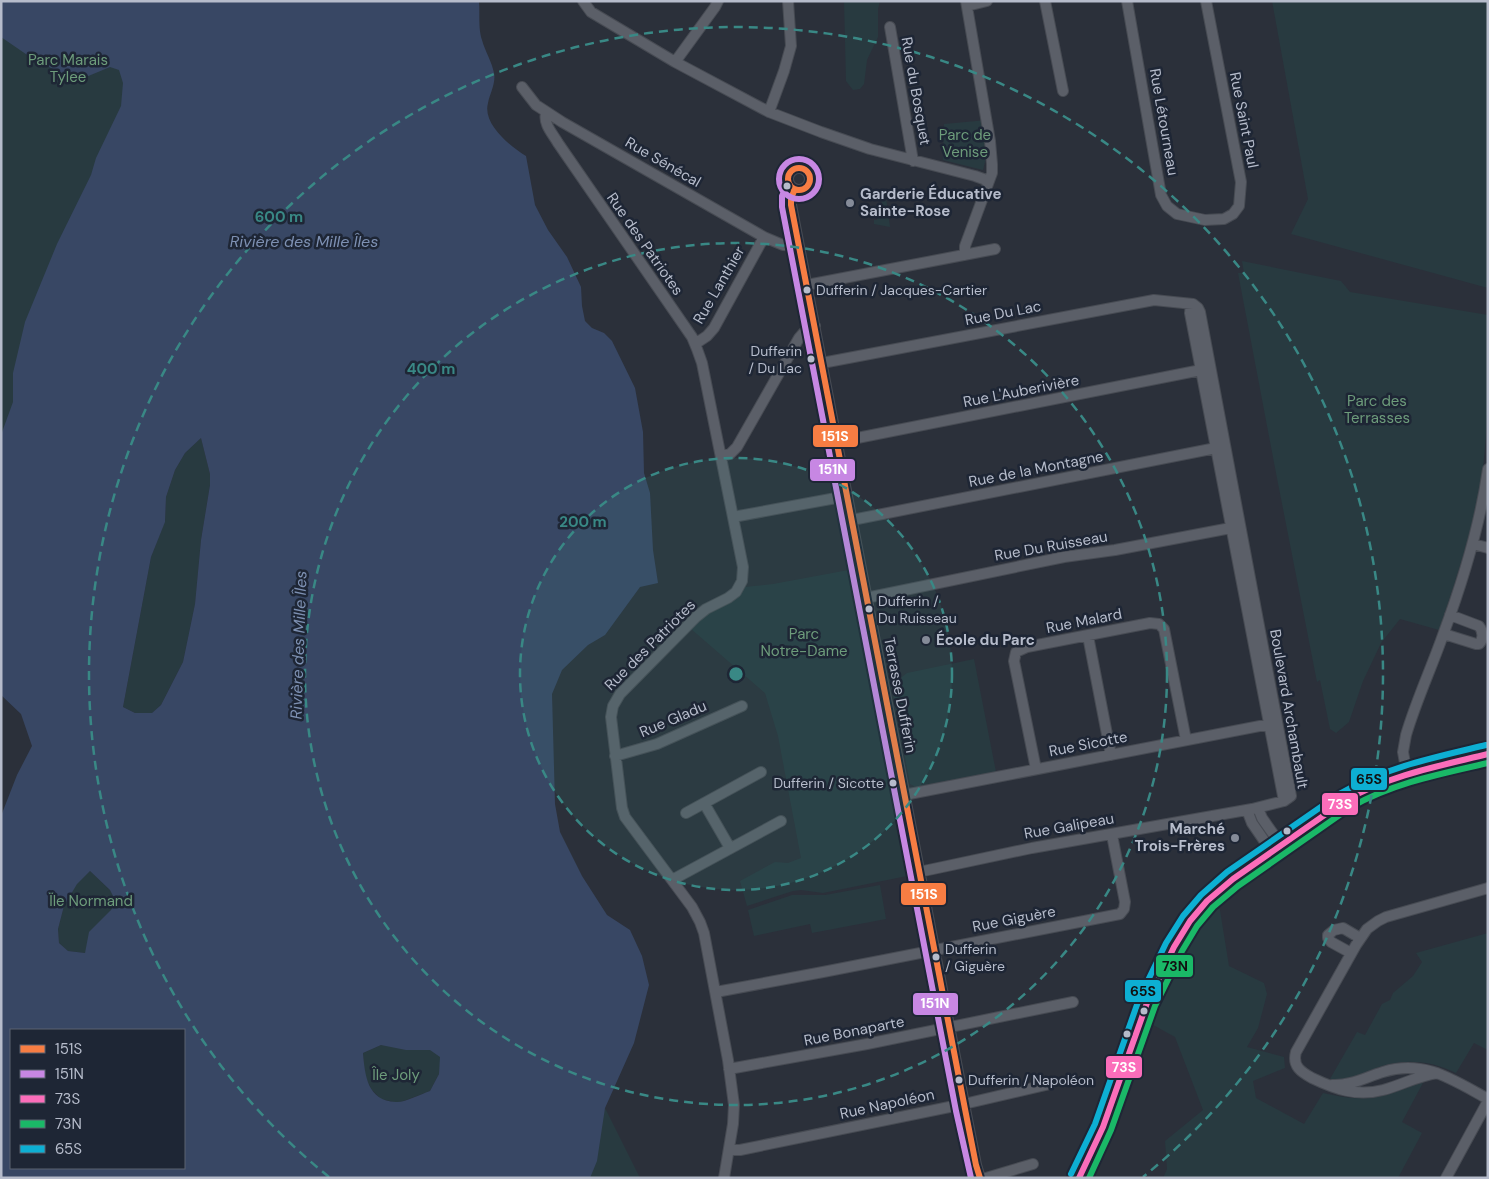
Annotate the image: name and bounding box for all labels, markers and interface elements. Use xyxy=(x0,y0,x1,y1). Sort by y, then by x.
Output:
street label: Rue du Bosquet xyxy=(897,35,935,147)
park label: Parc Marais Tylee xyxy=(28,50,108,87)
street label: Rue Létourneau xyxy=(1145,67,1183,177)
street label: Rue Saint Paul xyxy=(1225,70,1263,170)
park label: Parc de Venise xyxy=(939,125,991,162)
street label: Rue Sénécal xyxy=(621,132,705,192)
unlabelled marker xyxy=(782,181,792,191)
place label: Garderie Éducative Sainte-Rose xyxy=(860,184,1002,221)
street label: Rue des Patriotes xyxy=(602,189,688,299)
marker: Garderie Éducative Sainte-Rose xyxy=(844,197,856,209)
text: 600 m xyxy=(255,207,303,227)
water label: Rivière des Mille Îles xyxy=(230,231,378,252)
street label: Rue Lanthier xyxy=(689,242,750,328)
place label: Dufferin / Jacques-Cartier xyxy=(816,281,987,299)
marker: Dufferin / Jacques-Cartier xyxy=(802,285,812,295)
street label: Rue Du Lac xyxy=(963,296,1043,330)
place label: Dufferin / Du Lac xyxy=(748,342,802,377)
marker: Dufferin / Du Lac xyxy=(806,354,816,364)
text: 400 m xyxy=(407,359,455,379)
street label: Rue L'Auberivière xyxy=(961,370,1081,412)
park label: Parc des Terrasses xyxy=(1344,391,1410,428)
line badge: 151S xyxy=(812,424,859,448)
text: 151S xyxy=(821,427,849,445)
street label: Rue de la Montagne xyxy=(967,446,1105,492)
line badge: 151N xyxy=(809,458,856,482)
text: 151N xyxy=(818,460,848,478)
text: 200 m xyxy=(559,512,607,532)
street label: Rue Du Ruisseau xyxy=(993,526,1109,566)
water label: Rivière des Mille Îles xyxy=(285,570,312,720)
place label: Dufferin / Du Ruisseau xyxy=(878,592,957,627)
street label: Rue des Patriotes xyxy=(600,595,700,695)
marker: Dufferin / Du Ruisseau xyxy=(864,604,874,614)
street label: Rue Malard xyxy=(1044,604,1124,638)
park label: Parc Notre-Dame xyxy=(760,624,848,661)
street label: Boulevard Archambault xyxy=(1265,628,1313,791)
place label: École du Parc xyxy=(936,630,1035,650)
marker: École du Parc xyxy=(920,634,932,646)
street label: Terrasse Dufferin xyxy=(879,635,921,755)
centre of rings xyxy=(727,665,745,683)
street label: Rue Gladu xyxy=(636,696,710,742)
street label: Rue Sicotte xyxy=(1047,727,1129,761)
line badge: 65S xyxy=(1350,767,1388,791)
text: 65S xyxy=(1356,770,1382,788)
place label: Dufferin / Sicotte xyxy=(773,774,884,792)
marker: Dufferin / Sicotte xyxy=(888,778,898,788)
line badge: 73S xyxy=(1321,792,1359,816)
text: 73S xyxy=(1328,795,1352,813)
street label: Rue Galipeau xyxy=(1022,808,1116,844)
place label: Marché Trois-Frères xyxy=(1134,819,1225,856)
unlabelled marker xyxy=(1282,826,1292,836)
marker: Marché Trois-Frères xyxy=(1229,832,1241,844)
line badge: 151S xyxy=(900,882,947,906)
text: 151S xyxy=(910,885,938,903)
park label: Ïle Normand xyxy=(48,891,133,911)
street label: Rue Giguère xyxy=(971,901,1057,937)
place label: Dufferin / Giguère xyxy=(945,940,1005,975)
marker: Dufferin / Giguère xyxy=(931,952,941,962)
line badge: 73N xyxy=(1155,954,1194,978)
text: 73N xyxy=(1162,957,1188,975)
line badge: 65S xyxy=(1124,979,1162,1003)
text: 65S xyxy=(1130,982,1156,1000)
line badge: 151N xyxy=(912,992,959,1016)
text: 151N xyxy=(920,994,950,1012)
unlabelled marker xyxy=(1139,1006,1149,1016)
street label: Rue Bonaparte xyxy=(802,1011,906,1051)
legend xyxy=(10,1029,185,1169)
unlabelled marker xyxy=(1122,1029,1132,1039)
text: 151S xyxy=(55,1039,83,1059)
line badge: 73S xyxy=(1105,1055,1143,1079)
text: 73S xyxy=(1112,1058,1136,1076)
text: 151N xyxy=(55,1064,84,1084)
park label: Île Joly xyxy=(371,1065,420,1085)
place label: Dufferin / Napoléon xyxy=(968,1071,1094,1089)
marker: Dufferin / Napoléon xyxy=(954,1075,964,1085)
street label: Rue Napoléon xyxy=(838,1084,936,1124)
text: 73S xyxy=(55,1089,80,1109)
text: 73N xyxy=(55,1114,82,1134)
text: 65S xyxy=(55,1139,82,1159)

